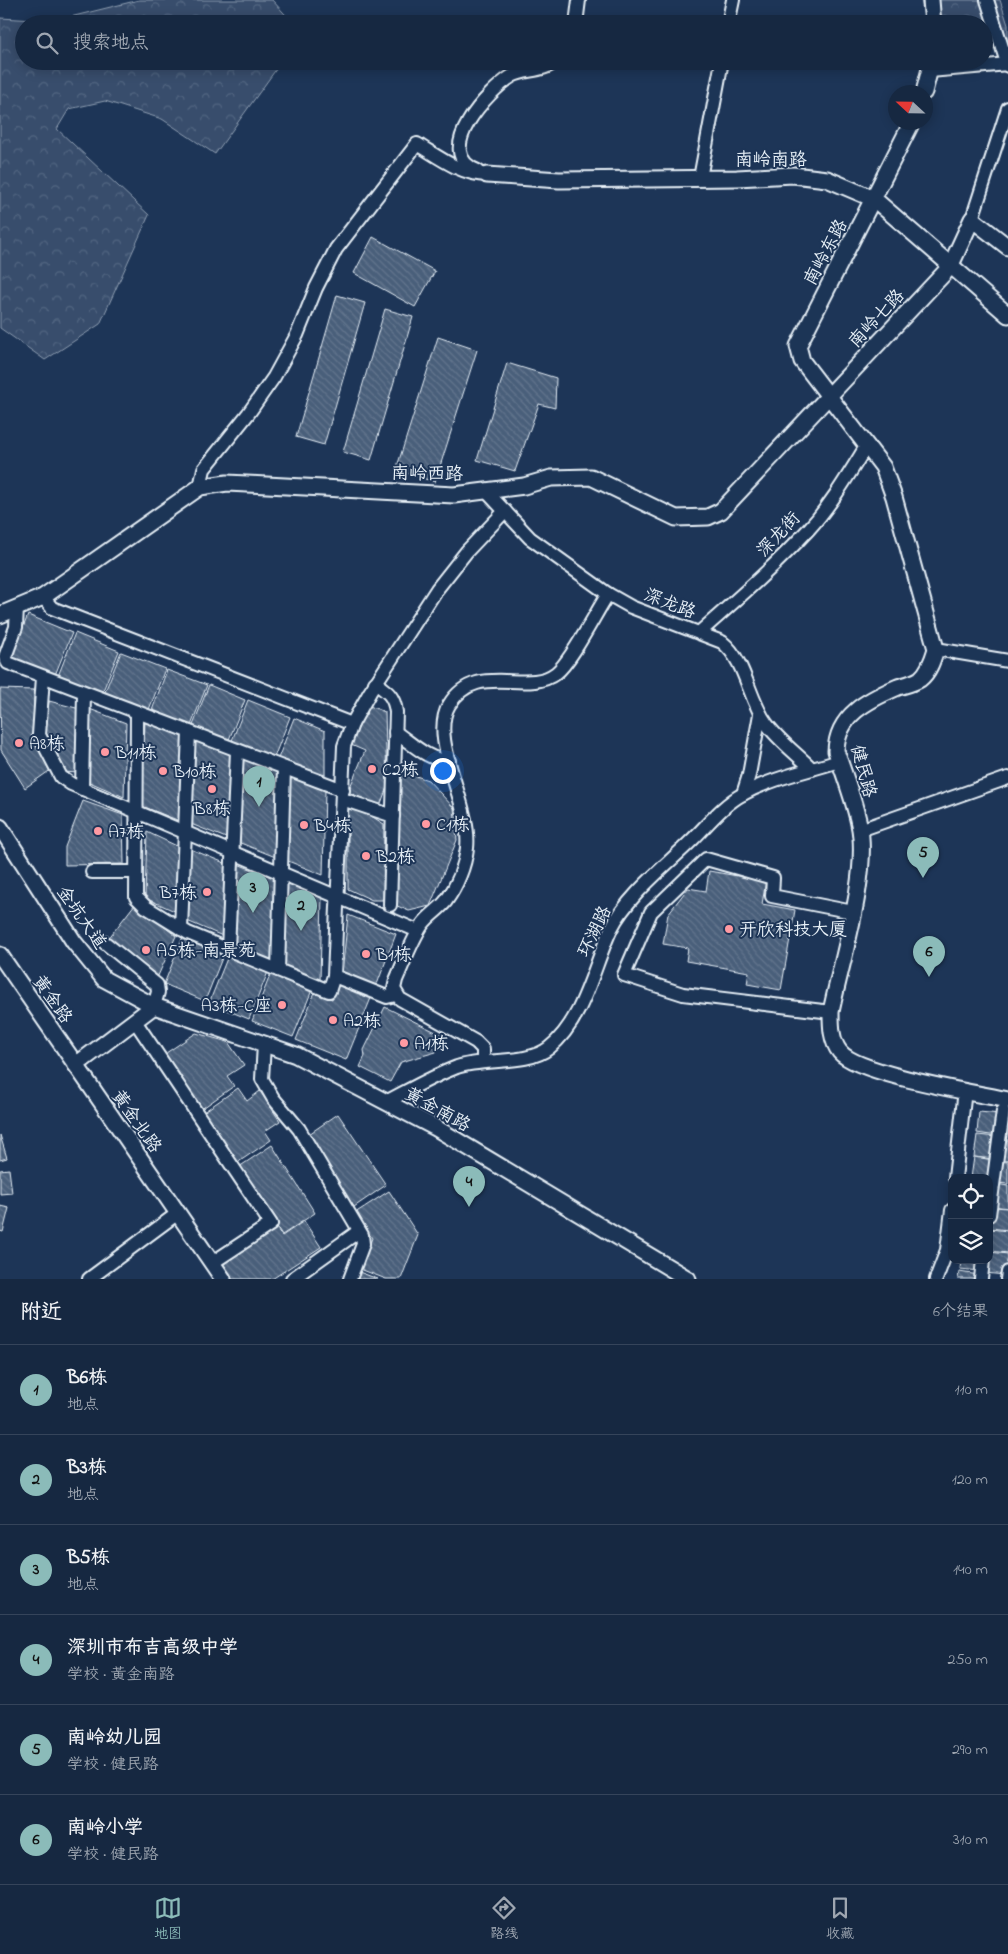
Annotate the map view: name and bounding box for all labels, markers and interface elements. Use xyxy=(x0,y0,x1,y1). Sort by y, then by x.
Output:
search box xyxy=(15,15,993,70)
icon: search xyxy=(33,29,61,57)
text: 搜索地点 xyxy=(73,30,149,57)
north arrow xyxy=(888,85,933,130)
street label: 南岭南路 xyxy=(735,148,807,174)
street label: 南岭东路 xyxy=(798,215,855,291)
street label: 南岭七路 xyxy=(843,284,912,355)
street label: 南岭西路 xyxy=(391,461,463,489)
street label: 深龙街 xyxy=(752,507,807,564)
street label: 深龙路 xyxy=(639,583,699,627)
place label: A8栋 xyxy=(29,732,65,758)
marker: A8栋 xyxy=(13,737,25,749)
place label: B11栋 xyxy=(114,741,157,767)
street label: 健民路 xyxy=(843,742,882,801)
marker: B11栋 xyxy=(99,746,111,758)
place label: C2栋 xyxy=(382,758,419,784)
your location xyxy=(430,758,456,784)
place label: B10栋 xyxy=(172,760,217,786)
marker: C2栋 xyxy=(366,763,378,775)
marker: B10栋 xyxy=(157,765,169,777)
pin: 1 xyxy=(243,766,275,807)
marker: B8栋 xyxy=(206,783,218,795)
place label: B8栋 xyxy=(193,797,230,823)
place label: C1栋 xyxy=(436,813,470,839)
place label: B4栋 xyxy=(313,814,352,840)
marker: C1栋 xyxy=(420,818,432,830)
marker: B4栋 xyxy=(298,819,310,831)
place label: A7栋 xyxy=(108,820,145,846)
marker: A7栋 xyxy=(92,825,104,837)
pin: 5 xyxy=(907,837,939,878)
place label: B2栋 xyxy=(375,845,415,871)
marker: B2栋 xyxy=(360,850,372,862)
pin: 3 xyxy=(237,872,269,913)
street label: 金坑大道 xyxy=(49,881,112,955)
place label: B7栋 xyxy=(158,881,197,907)
marker: B7栋 xyxy=(201,886,213,898)
pin: 2 xyxy=(285,890,317,931)
street label: 环湖路 xyxy=(572,902,619,962)
place label: 开欣科技大厦 xyxy=(739,918,847,944)
marker: 开欣科技大厦 xyxy=(723,923,735,935)
pin: 6 xyxy=(913,936,945,977)
place label: A5栋-南景苑 xyxy=(156,939,256,965)
place label: B1栋 xyxy=(375,943,412,969)
marker: A5栋-南景苑 xyxy=(140,944,152,956)
marker: B1栋 xyxy=(360,948,372,960)
street label: 黄金路 xyxy=(25,971,77,1030)
place label: A3栋-C座 xyxy=(201,994,272,1020)
marker: A3栋-C座 xyxy=(276,999,288,1011)
place label: A2栋 xyxy=(343,1009,381,1035)
marker: A2栋 xyxy=(327,1014,339,1026)
place label: A1栋 xyxy=(414,1032,449,1058)
marker: A1栋 xyxy=(398,1037,410,1049)
street label: 黄金南路 xyxy=(399,1082,475,1140)
street label: 黄金北路 xyxy=(104,1085,167,1159)
pin: 4 xyxy=(453,1166,485,1207)
map controls xyxy=(948,1174,993,1264)
button: locate xyxy=(948,1174,993,1219)
button: layers xyxy=(948,1219,993,1264)
text: 附近 xyxy=(20,1298,62,1328)
text: 6个结果 xyxy=(933,1300,988,1324)
text: B6栋 xyxy=(67,1365,107,1392)
text: 1 xyxy=(33,1378,39,1402)
text: 110 m xyxy=(954,1378,988,1402)
text: 地点 xyxy=(67,1393,99,1417)
text: B3栋 xyxy=(67,1455,107,1482)
text: 2 xyxy=(32,1468,40,1492)
text: 120 m xyxy=(952,1468,988,1492)
text: 地点 xyxy=(67,1483,99,1507)
text: B5栋 xyxy=(67,1545,110,1572)
text: 3 xyxy=(33,1558,39,1582)
text: 140 m xyxy=(953,1558,988,1582)
text: 地点 xyxy=(67,1573,99,1597)
text: 深圳市布吉高级中学 xyxy=(67,1635,238,1662)
text: 4 xyxy=(33,1648,39,1672)
text: 250 m xyxy=(948,1648,988,1672)
text: 学校 · 黄金南路 xyxy=(67,1663,174,1687)
text: 南岭幼儿园 xyxy=(67,1725,162,1752)
text: 5 xyxy=(31,1738,41,1762)
text: 290 m xyxy=(952,1738,988,1762)
text: 学校 · 健民路 xyxy=(67,1753,158,1777)
text: 南岭小学 xyxy=(67,1815,143,1842)
text: 6 xyxy=(32,1828,40,1852)
text: 310 m xyxy=(953,1828,988,1852)
text: 学校 · 健民路 xyxy=(67,1843,158,1867)
tab: 地图 xyxy=(154,1894,182,1945)
tab: 路线 xyxy=(490,1894,518,1945)
tab: 收藏 xyxy=(826,1894,854,1945)

